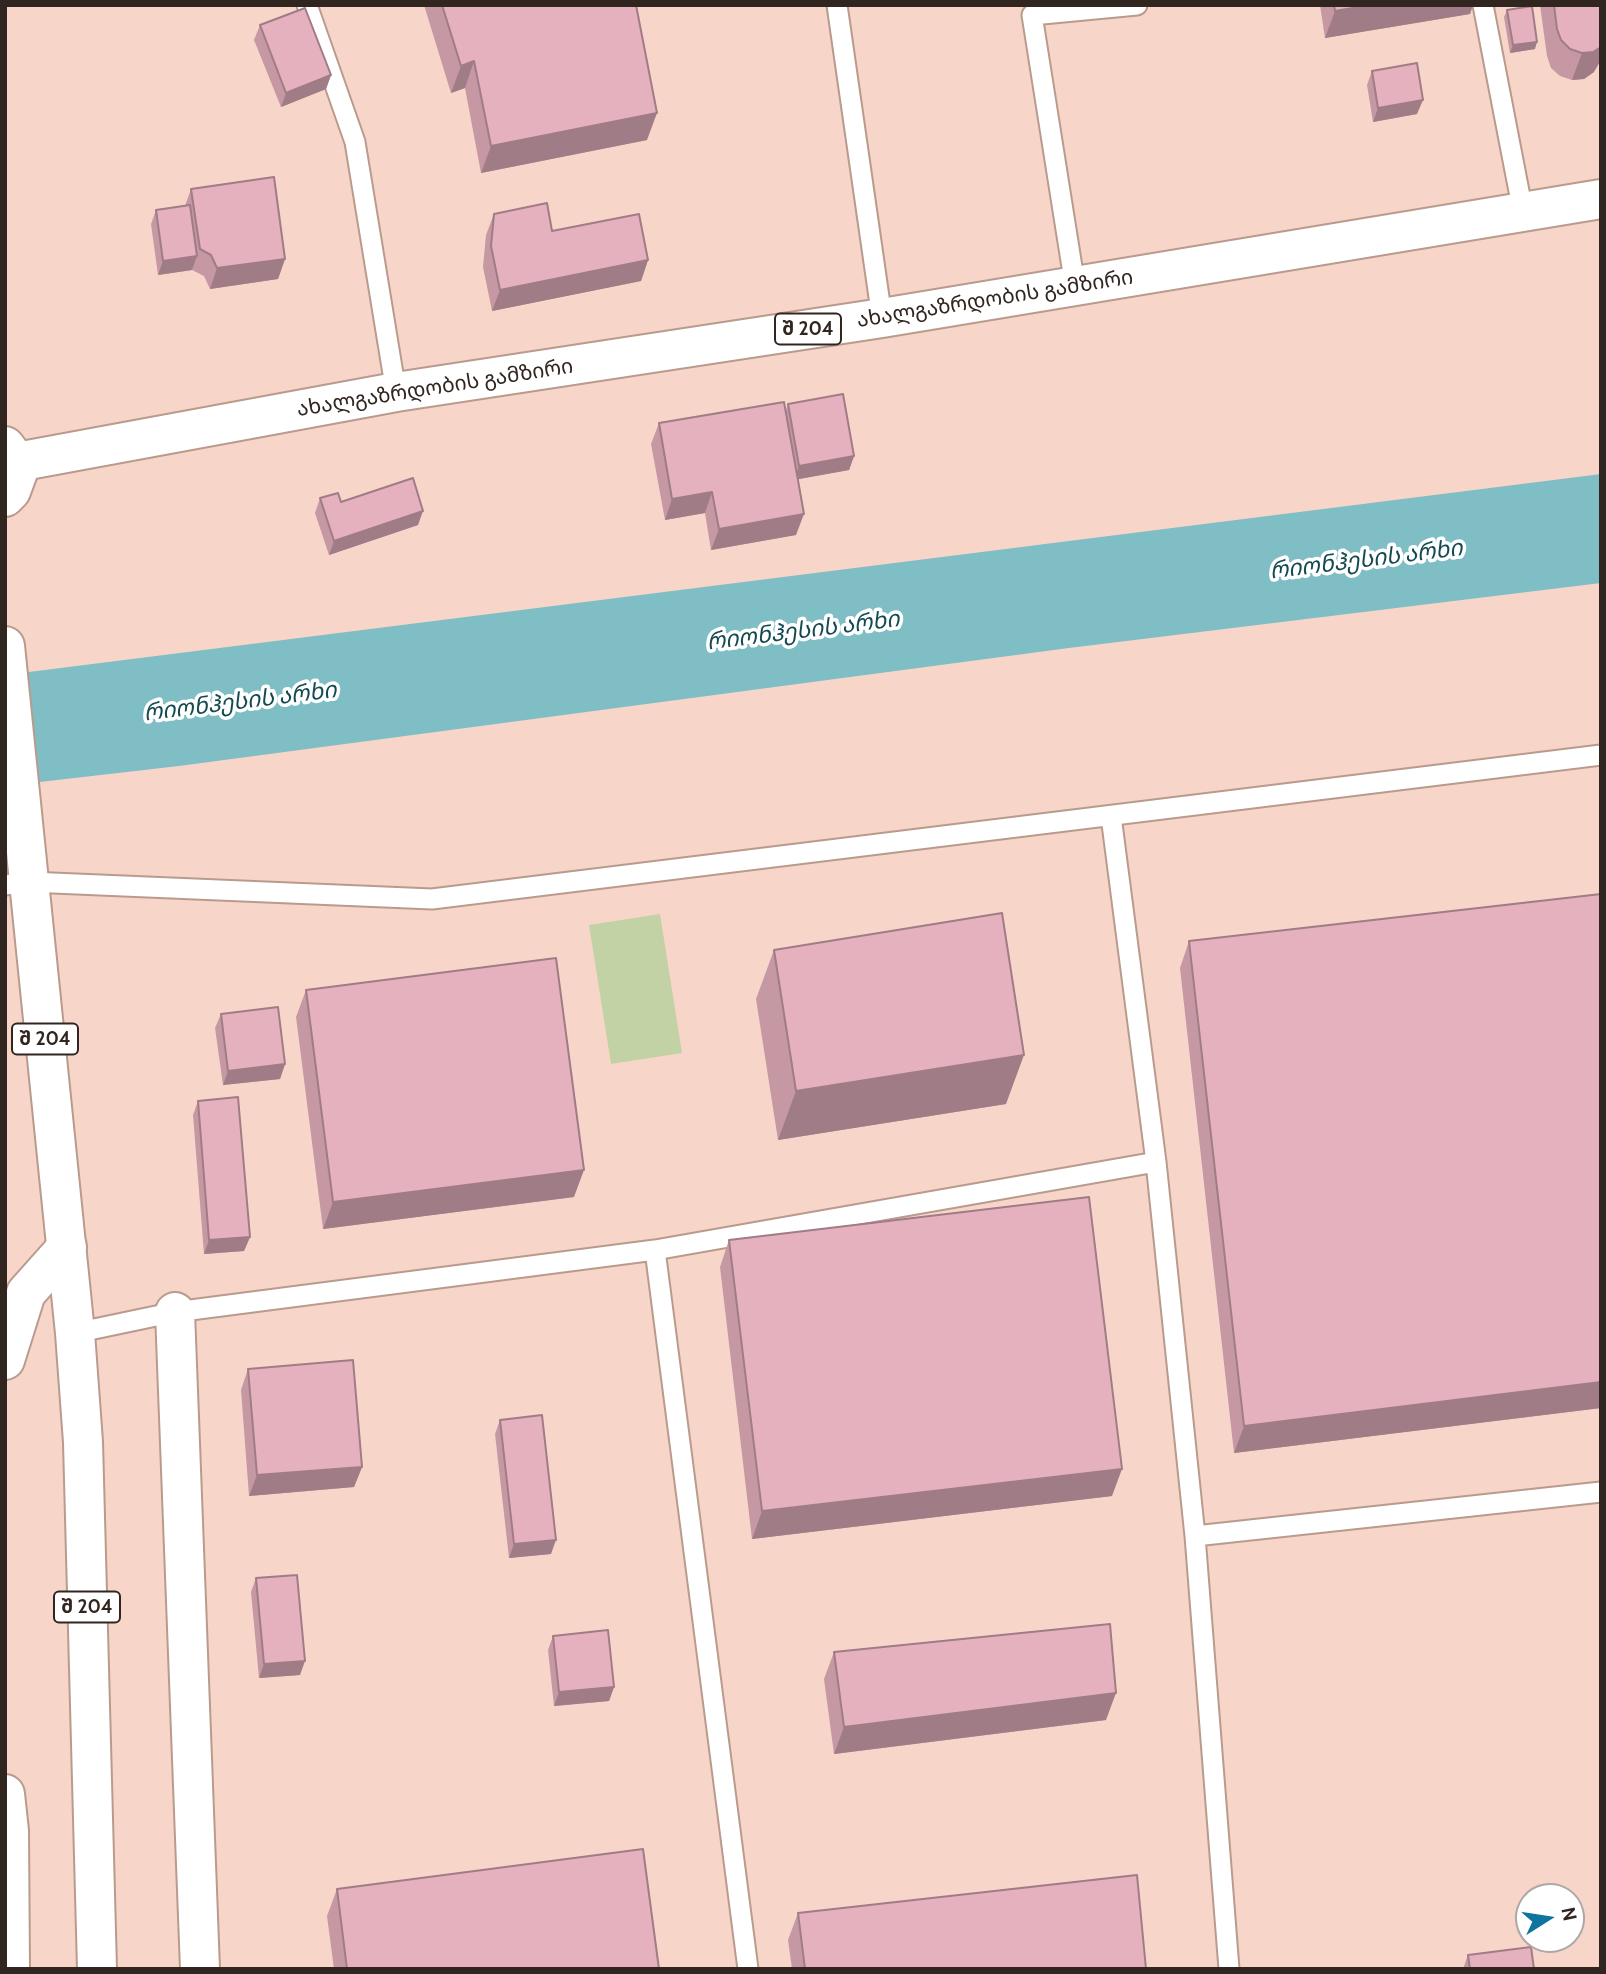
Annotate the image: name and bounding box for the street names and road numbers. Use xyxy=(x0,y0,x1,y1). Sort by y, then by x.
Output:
street label: ახალგაზრდობის გამზირი xyxy=(855,265,1135,333)
road number: შ 204 xyxy=(775,314,841,344)
street label: ახალგაზრდობის გამზირი xyxy=(295,354,575,422)
road number: შ 204 xyxy=(12,1023,78,1054)
road number: შ 204 xyxy=(54,1592,120,1623)

